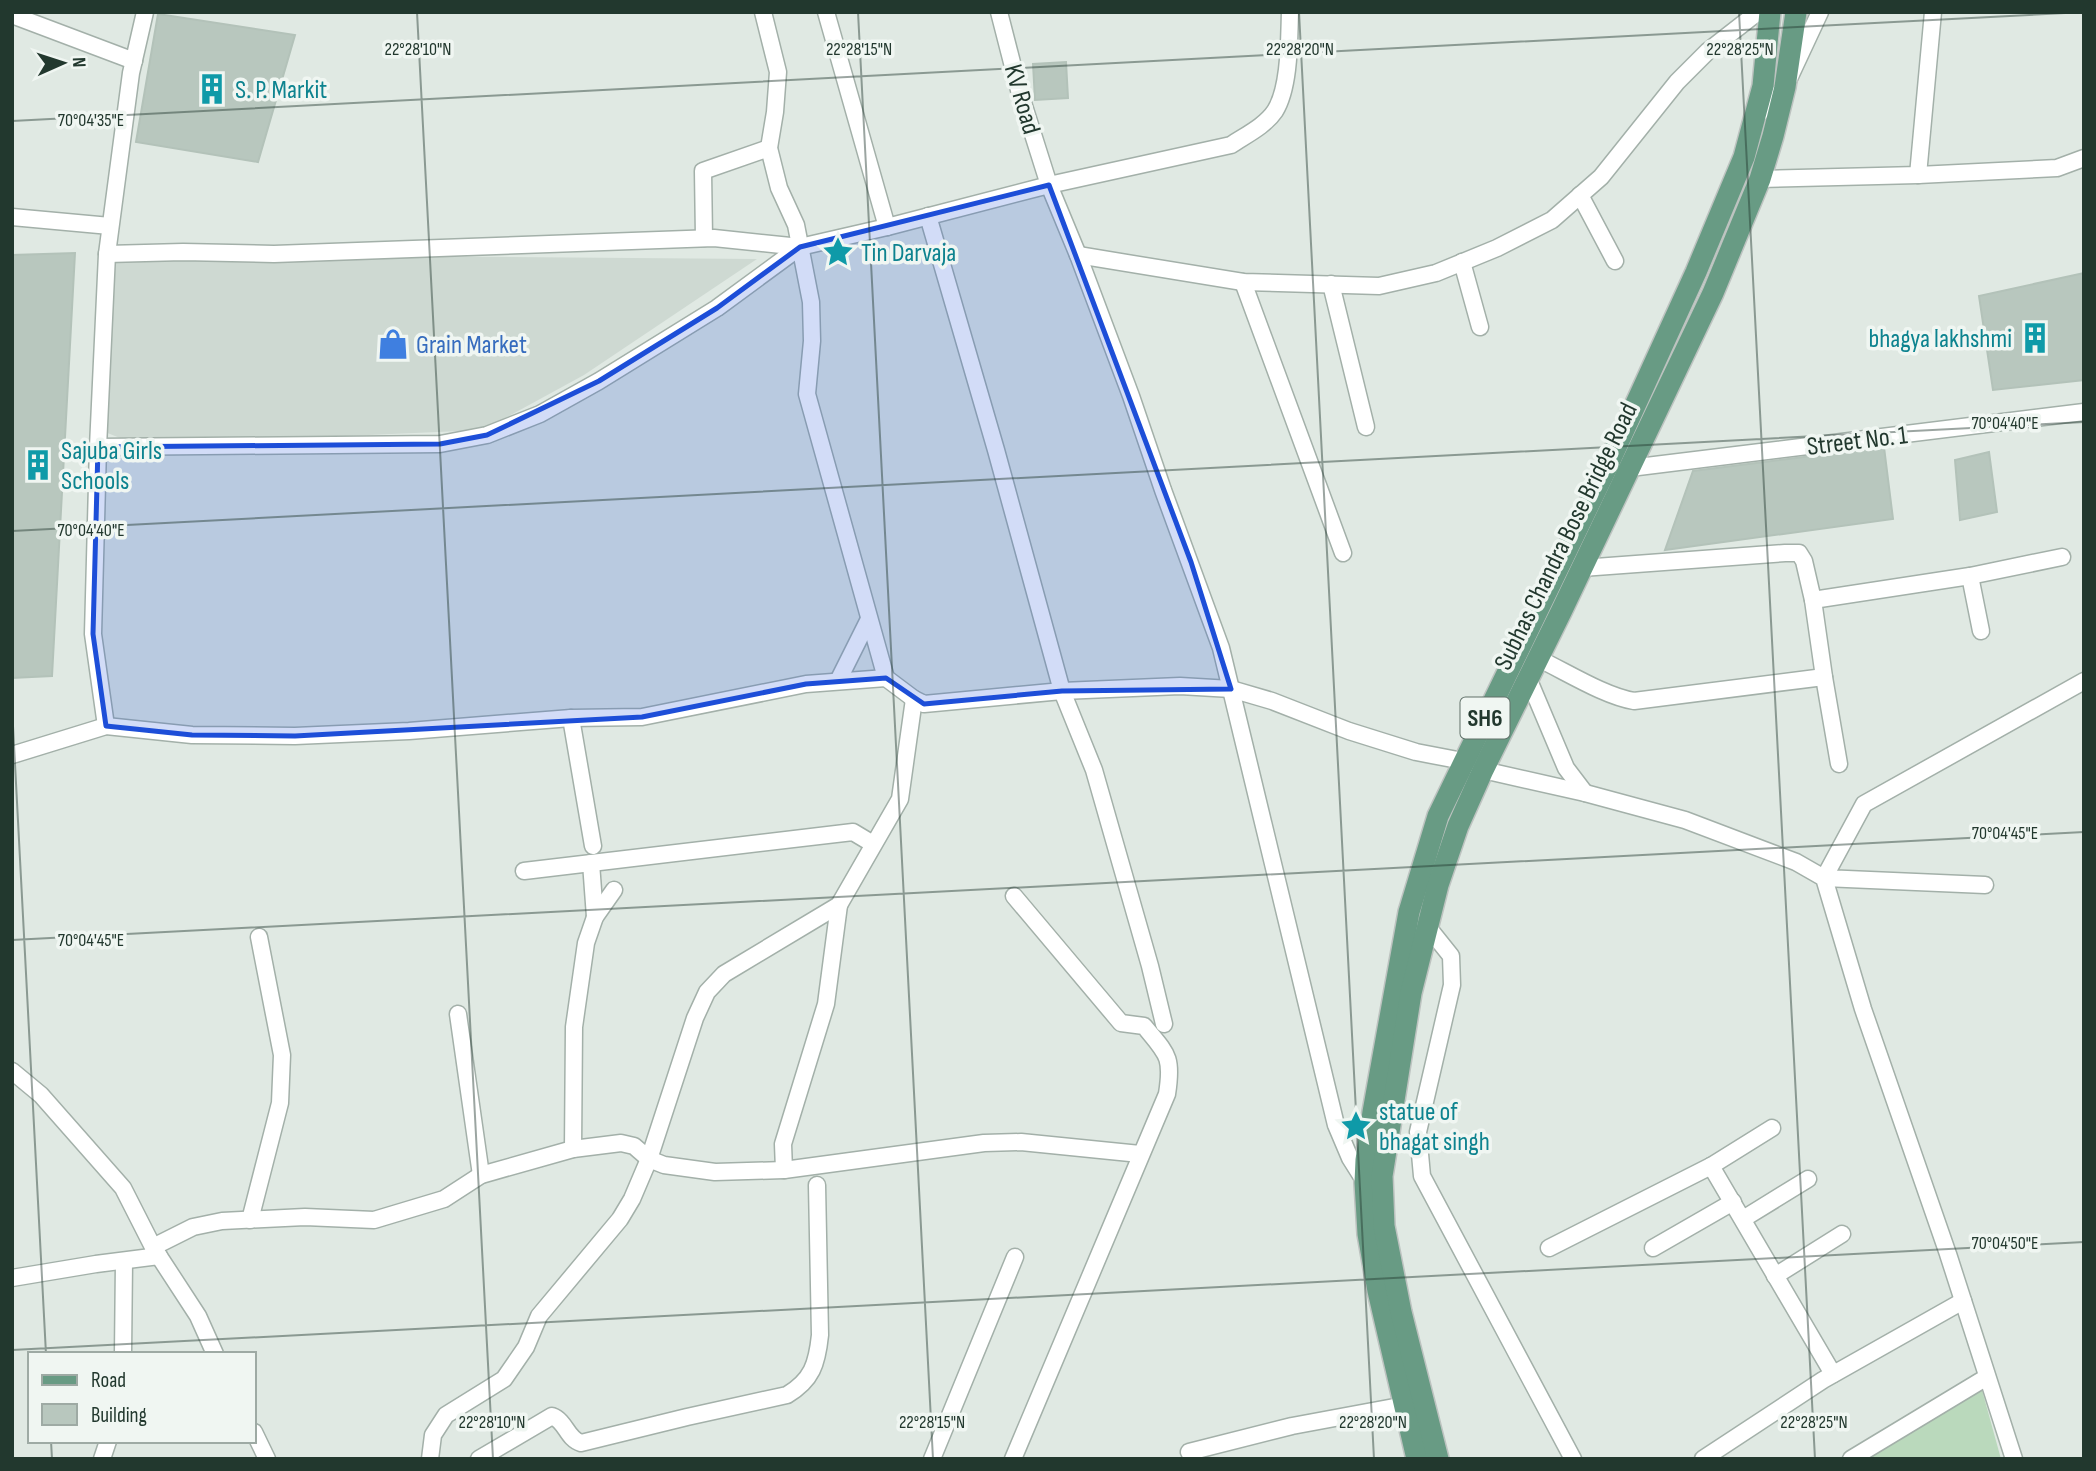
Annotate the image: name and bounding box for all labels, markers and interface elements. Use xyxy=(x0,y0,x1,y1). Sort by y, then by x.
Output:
north arrow xyxy=(28,28,98,98)
text: 22°28'10"N xyxy=(385,39,451,60)
text: 22°28'15"N xyxy=(826,39,892,60)
text: 22°28'20"N xyxy=(1266,39,1334,60)
text: 22°28'25"N xyxy=(1706,39,1774,60)
text: N xyxy=(67,57,90,68)
street label: KV Road xyxy=(997,61,1046,138)
building icon: S. P. Markit xyxy=(195,72,229,106)
place label: S. P. Markit xyxy=(235,75,327,106)
text: 70°04'35"E xyxy=(58,110,124,131)
place icon: Tin Darvaja xyxy=(821,235,855,269)
place label: Tin Darvaja xyxy=(861,238,956,269)
building icon: bhagya lakhshmi xyxy=(2018,321,2052,355)
place label: bhagya lakhshmi xyxy=(1868,324,2012,355)
shop icon: Grain Market xyxy=(376,327,410,361)
place label: Grain Market xyxy=(416,330,527,361)
street label: Subhas Chandra Bose Bridge Road xyxy=(1488,398,1645,675)
text: 70°04'40"E xyxy=(1971,413,2039,434)
street label: Street No. 1 xyxy=(1805,420,1909,463)
place label: Sajuba Girls Schools xyxy=(61,436,162,497)
building icon: Sajuba Girls Schools xyxy=(21,448,55,482)
text: 70°04'40"E xyxy=(57,520,125,541)
road number: SH6 xyxy=(1460,698,1510,738)
text: 70°04'45"E xyxy=(1972,823,2038,844)
text: 70°04'45"E xyxy=(58,930,124,951)
place label: statue of bhagat singh xyxy=(1379,1097,1490,1158)
place icon: statue of bhagat singh xyxy=(1339,1109,1373,1143)
text: 70°04'50"E xyxy=(1972,1233,2038,1254)
legend xyxy=(28,1352,256,1443)
text: Road xyxy=(91,1368,126,1393)
text: Building xyxy=(91,1403,147,1428)
text: 22°28'10"N xyxy=(459,1412,525,1433)
text: 22°28'15"N xyxy=(899,1412,965,1433)
text: 22°28'20"N xyxy=(1339,1412,1407,1433)
text: 22°28'25"N xyxy=(1780,1412,1848,1433)

